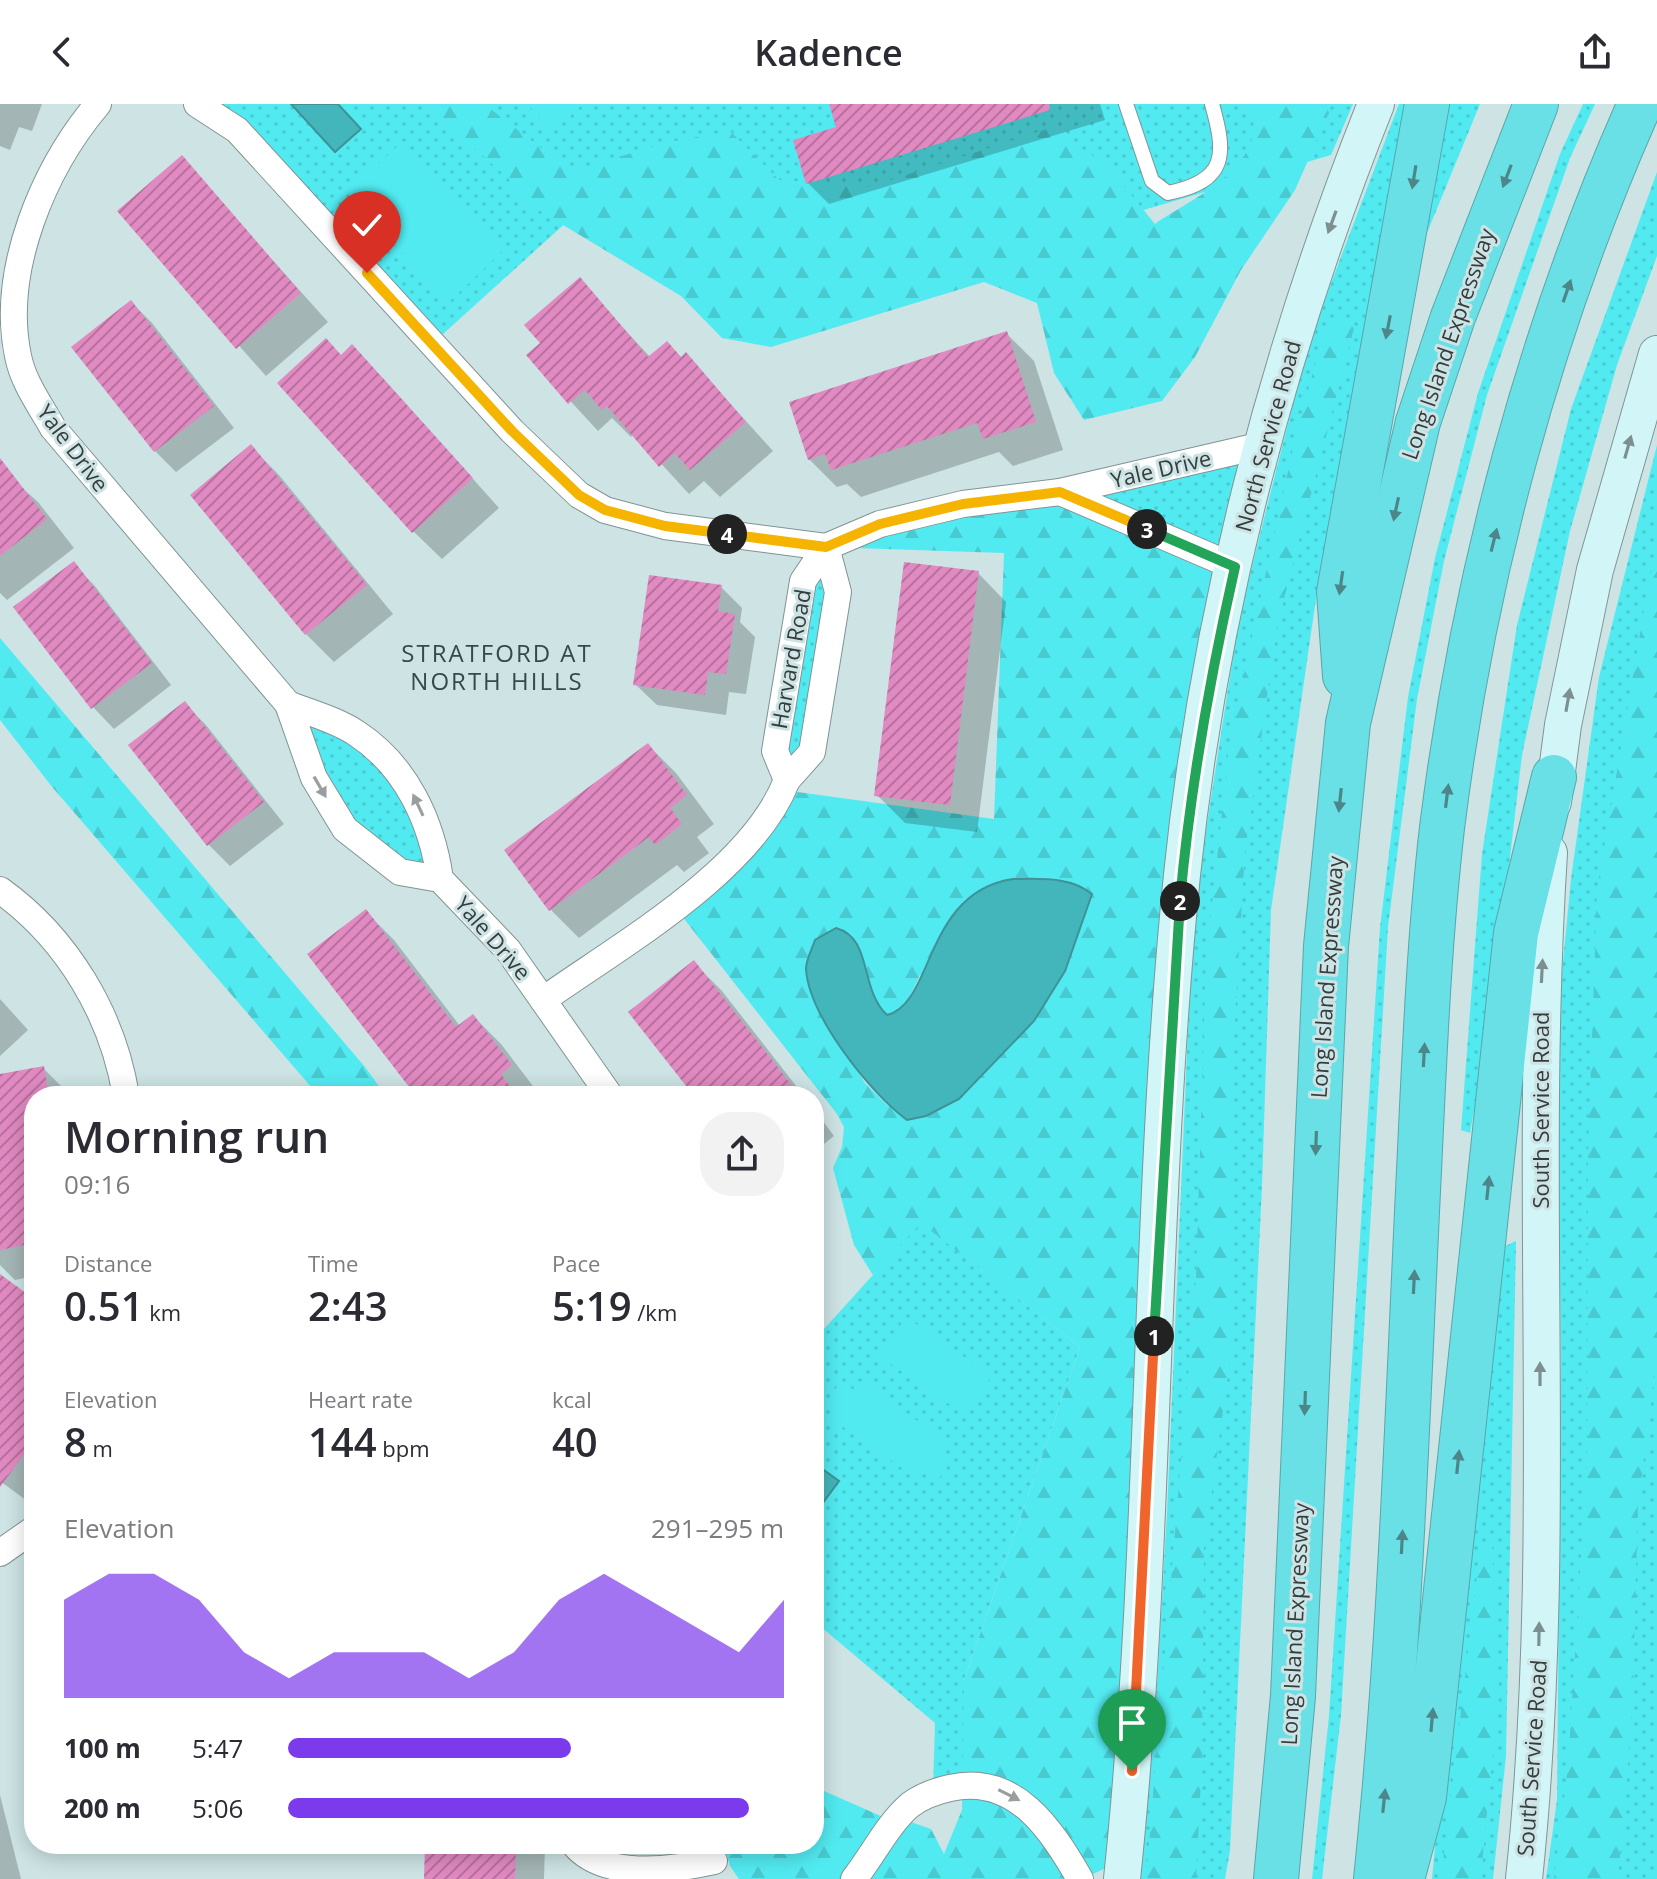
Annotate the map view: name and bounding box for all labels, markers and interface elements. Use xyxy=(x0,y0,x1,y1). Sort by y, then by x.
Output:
text: Kadence xyxy=(754,28,903,77)
icon: back xyxy=(40,30,84,74)
icon: share xyxy=(1573,30,1617,74)
one-way arrow xyxy=(1407,165,1420,190)
one-way arrow xyxy=(1500,165,1513,189)
pin xyxy=(333,191,401,273)
icon: check xyxy=(345,203,389,247)
one-way arrow xyxy=(1325,210,1338,234)
street label: Long Island Expressway xyxy=(1393,223,1501,463)
one-way arrow xyxy=(1562,279,1574,303)
one-way arrow xyxy=(1382,315,1394,340)
street label: North Service Road xyxy=(1227,337,1307,535)
street label: Yale Drive xyxy=(31,398,116,497)
one-way arrow xyxy=(1622,435,1635,459)
street label: Yale Drive xyxy=(1108,442,1214,494)
one-way arrow xyxy=(1389,497,1402,522)
pin: 3 xyxy=(1127,509,1167,549)
pin: 4 xyxy=(707,514,747,554)
text: 3 xyxy=(1141,514,1153,544)
text: 4 xyxy=(721,519,733,549)
one-way arrow xyxy=(1488,528,1500,553)
one-way arrow xyxy=(1334,571,1347,596)
street label: Harvard Road xyxy=(763,587,817,731)
district label: STRATFORD AT NORTH HILLS xyxy=(401,636,593,697)
one-way arrow xyxy=(1562,687,1574,712)
one-way arrow xyxy=(313,776,327,798)
one-way arrow xyxy=(1440,783,1453,808)
one-way arrow xyxy=(1334,788,1347,813)
one-way arrow xyxy=(411,794,425,817)
street label: Long Island Expressway xyxy=(1303,854,1350,1099)
pin: 2 xyxy=(1160,881,1200,921)
text: 2 xyxy=(1174,886,1186,916)
street label: Yale Drive xyxy=(449,889,539,986)
one-way arrow xyxy=(1536,958,1549,983)
street label: South Service Road xyxy=(1525,1012,1555,1208)
one-way arrow xyxy=(1418,1042,1431,1067)
text: Morning run xyxy=(64,1106,329,1166)
button: share xyxy=(700,1112,784,1196)
one-way arrow xyxy=(1310,1131,1323,1156)
text: 09:16 xyxy=(64,1166,130,1202)
one-way arrow xyxy=(1481,1175,1494,1200)
text: Distance xyxy=(64,1248,152,1278)
text: Time xyxy=(308,1248,358,1278)
text: Pace xyxy=(552,1248,600,1278)
one-way arrow xyxy=(1407,1269,1420,1294)
text: 0.51 xyxy=(64,1278,144,1333)
text: 2:43 xyxy=(308,1278,388,1333)
text: 5:19 xyxy=(552,1278,632,1333)
text: km xyxy=(144,1297,181,1327)
text: /km xyxy=(632,1297,677,1327)
pin: 1 xyxy=(1134,1316,1174,1356)
text: 1 xyxy=(1148,1321,1160,1351)
one-way arrow xyxy=(1534,1361,1546,1386)
text: Elevation xyxy=(64,1384,157,1414)
text: Heart rate xyxy=(308,1384,413,1414)
text: kcal xyxy=(552,1384,592,1414)
one-way arrow xyxy=(1299,1391,1312,1416)
text: 8 xyxy=(64,1414,87,1469)
text: 144 xyxy=(308,1414,377,1469)
text: 40 xyxy=(552,1414,598,1469)
text: m xyxy=(87,1433,113,1463)
text: bpm xyxy=(377,1433,430,1463)
one-way arrow xyxy=(1452,1449,1465,1474)
street label: Long Island Expressway xyxy=(1273,1501,1315,1746)
text: Elevation xyxy=(64,1510,174,1546)
text: 291–295 m xyxy=(651,1510,784,1546)
one-way arrow xyxy=(1395,1529,1408,1554)
one-way arrow xyxy=(1533,1621,1546,1646)
street label: South Service Road xyxy=(1509,1659,1553,1857)
pin xyxy=(1098,1689,1166,1771)
icon: arrive xyxy=(1110,1701,1154,1745)
one-way arrow xyxy=(1425,1707,1438,1732)
text: 100 m xyxy=(64,1730,141,1766)
text: 5:47 xyxy=(192,1730,243,1766)
one-way arrow xyxy=(997,1788,1020,1801)
one-way arrow xyxy=(1377,1789,1390,1814)
text: 200 m xyxy=(64,1790,141,1826)
text: 5:06 xyxy=(192,1790,243,1826)

